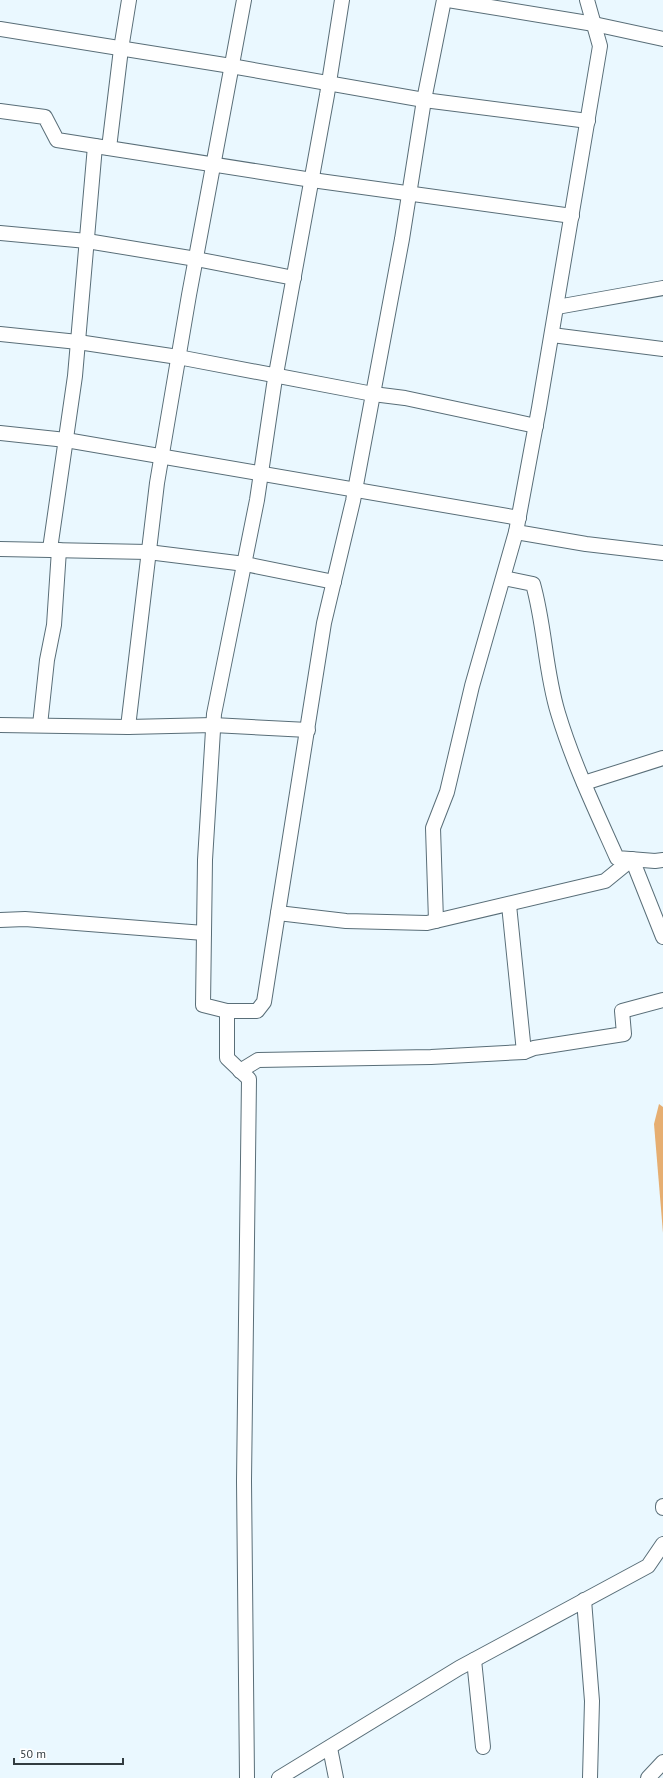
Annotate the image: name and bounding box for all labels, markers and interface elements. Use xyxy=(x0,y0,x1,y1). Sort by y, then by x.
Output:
scale bar xyxy=(14,1740,123,1766)
text: 50 m xyxy=(20,1746,46,1761)

